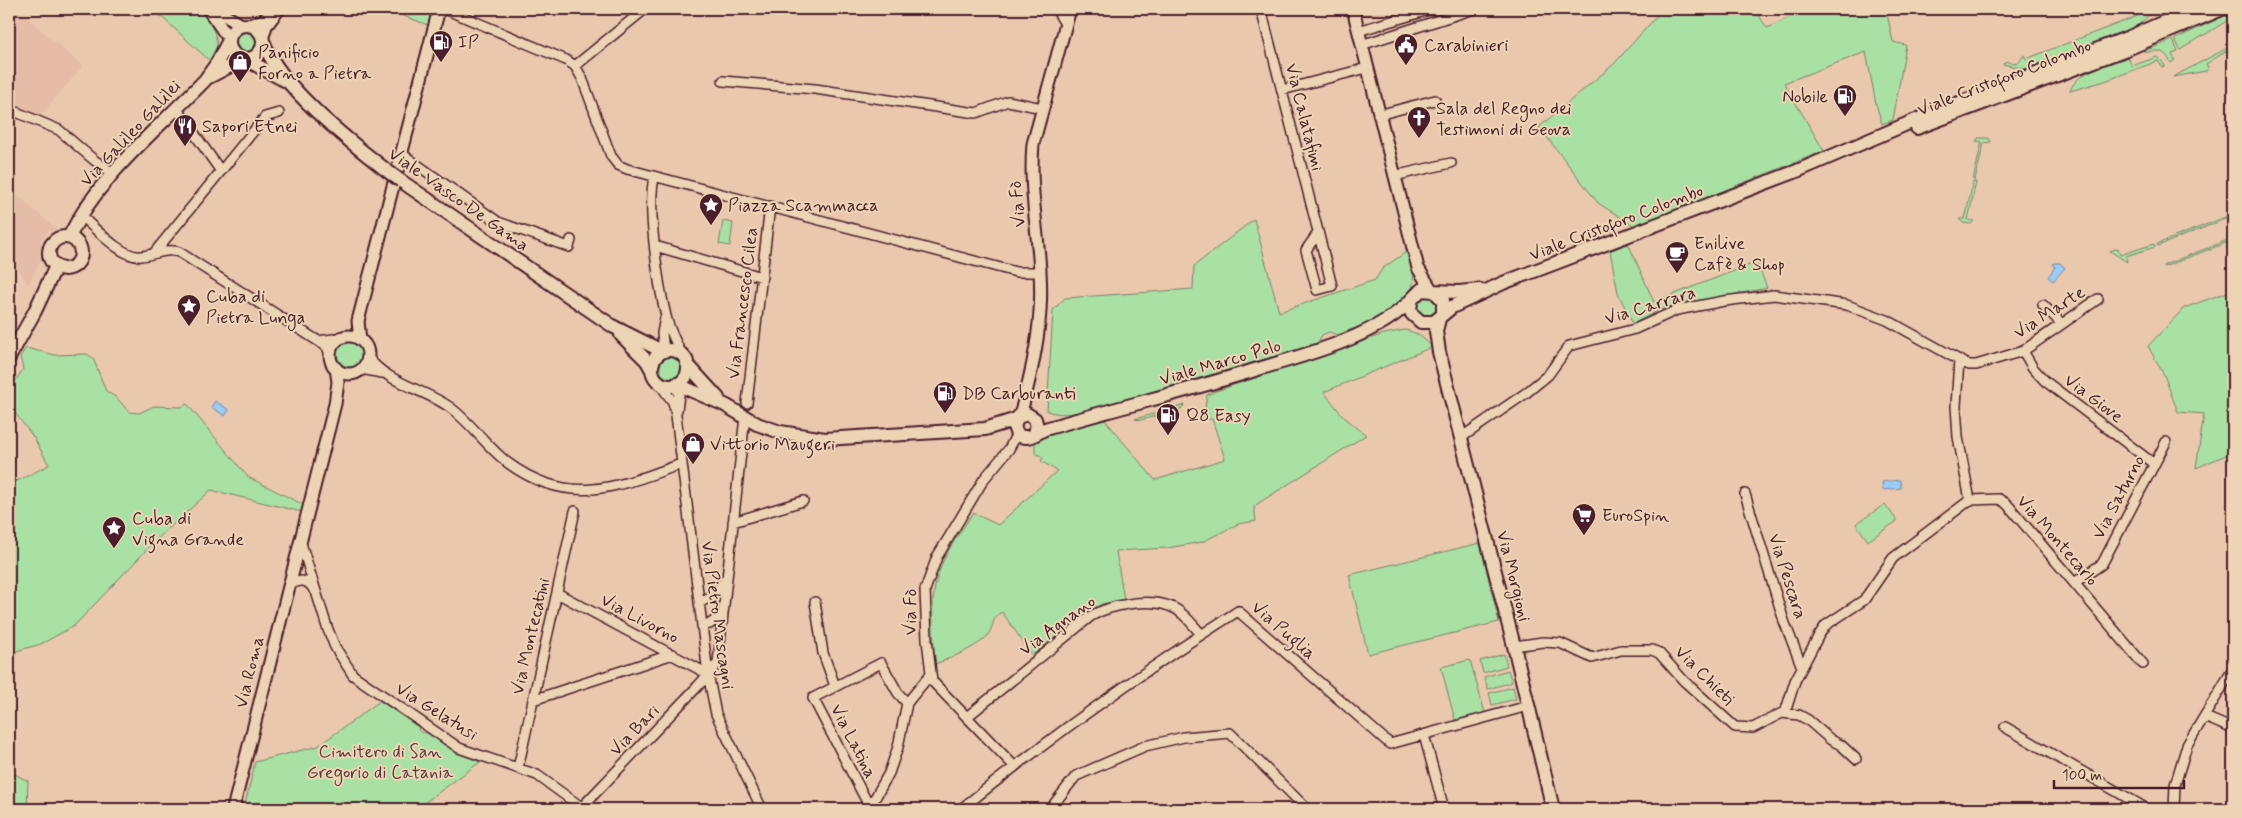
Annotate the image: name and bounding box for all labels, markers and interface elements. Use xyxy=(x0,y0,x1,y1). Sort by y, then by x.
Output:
fuel station icon: IP xyxy=(428,29,454,63)
place label: IP xyxy=(458,31,479,55)
public building icon: Carabinieri xyxy=(1393,32,1419,66)
place label: Carabinieri xyxy=(1424,34,1508,58)
street label: Viale Cristoforo Colombo xyxy=(1914,34,2096,124)
place label: Panificio Forno a Pietra xyxy=(258,41,372,86)
shop icon: Panificio Forno a Pietra xyxy=(227,49,253,83)
street label: Via Calatafimi xyxy=(1279,61,1329,174)
street label: Via Galileo Galilei xyxy=(75,75,187,192)
fuel station icon: Nobile xyxy=(1832,83,1858,117)
place label: Nobile xyxy=(1782,85,1828,109)
place label: Sala del Regno dei Testimoni di Geova xyxy=(1436,97,1571,142)
church icon: Sala del Regno dei Testimoni di Geova xyxy=(1406,105,1432,139)
restaurant icon: Sapori Etnei xyxy=(172,113,198,147)
place label: Sapori Etnei xyxy=(202,115,298,139)
street label: Viale Vasco De Gama xyxy=(383,142,534,257)
street label: Viale Cristoforo Colombo xyxy=(1526,179,1708,269)
street label: Via Fò xyxy=(1004,180,1032,228)
place icon: Piazza Scammacca xyxy=(698,192,724,226)
place label: Piazza Scammacca xyxy=(728,194,878,218)
street label: Via Francesco Cilea xyxy=(722,226,764,380)
place label: Enilive Cafè & Shop xyxy=(1694,232,1785,277)
cafe icon: Enilive Cafè & Shop xyxy=(1664,240,1690,274)
street label: Via Carrara xyxy=(1602,281,1699,331)
street label: Via Marte xyxy=(2009,281,2090,345)
place label: Cuba di Pietra Lunga xyxy=(206,285,305,331)
place icon: Cuba di Pietra Lunga xyxy=(176,293,202,327)
street label: Viale Marco Polo xyxy=(1157,334,1284,392)
street label: Via Giove xyxy=(2059,369,2128,429)
fuel station icon: DB Carburanti xyxy=(932,380,958,414)
place label: DB Carburanti xyxy=(962,382,1076,406)
fuel station icon: Q8 Easy xyxy=(1155,402,1181,436)
place label: Q8 Easy xyxy=(1186,404,1251,428)
shop icon: Vittorio Maugeri xyxy=(680,431,706,465)
place label: Vittorio Maugeri xyxy=(710,433,835,459)
street label: Via Saturno xyxy=(2087,451,2151,544)
street label: Via Montecarlo xyxy=(2011,490,2104,591)
supermarket icon: EuroSpin xyxy=(1571,502,1597,536)
place label: EuroSpin xyxy=(1602,504,1669,528)
place label: Cuba di Vigna Grande xyxy=(132,507,244,554)
place icon: Cuba di Vigna Grande xyxy=(101,515,127,549)
street label: Via Morgioni xyxy=(1489,528,1536,625)
street label: Via Pescara xyxy=(1762,531,1812,622)
street label: Via Pietro Mascagni xyxy=(695,539,739,691)
street label: Via Montecatini xyxy=(506,575,556,697)
street label: Via Livorno xyxy=(596,588,683,650)
street label: Via Fò xyxy=(899,588,923,636)
street label: Via Agnano xyxy=(1014,590,1101,662)
street label: Via Puglia xyxy=(1245,596,1321,667)
street label: Via Roma xyxy=(229,634,270,711)
street label: Via Chieti xyxy=(1669,641,1740,711)
street label: Via Gelatusi xyxy=(391,677,482,747)
street label: Via Bari xyxy=(604,700,665,762)
street label: Via Latina xyxy=(824,700,882,783)
park label: Cimitero di San Gregorio di Catania xyxy=(307,740,454,786)
scale bar xyxy=(2054,758,2184,790)
text: 100 m xyxy=(2062,766,2102,786)

